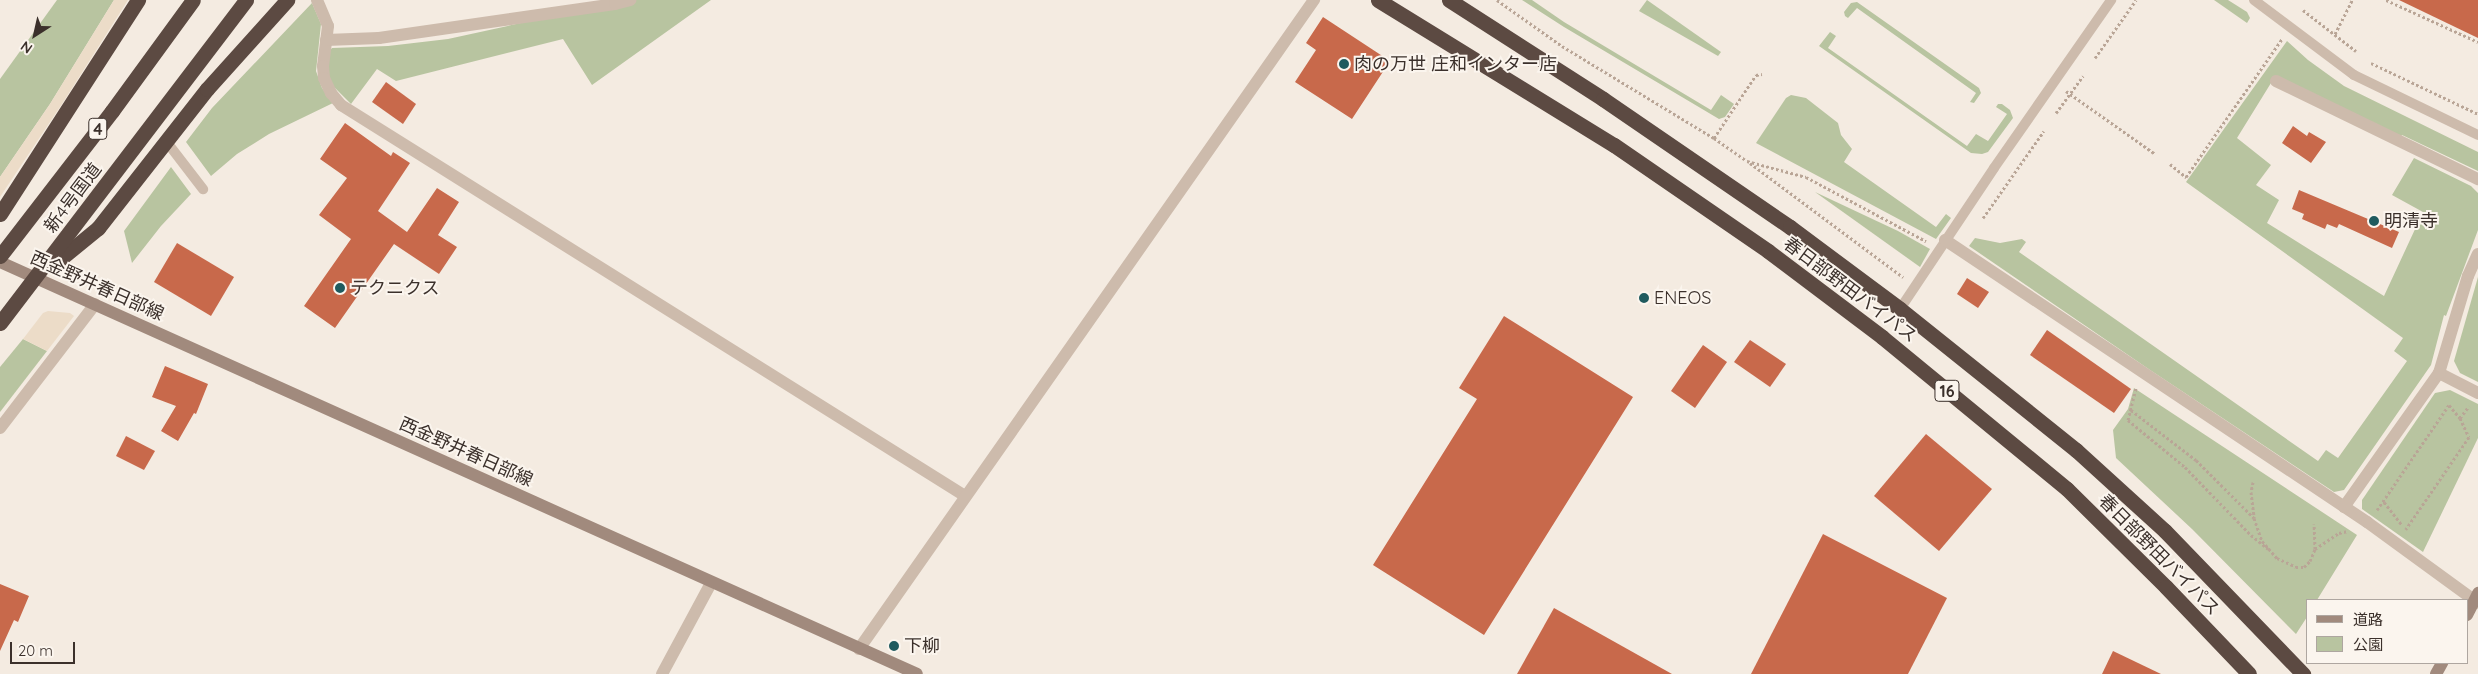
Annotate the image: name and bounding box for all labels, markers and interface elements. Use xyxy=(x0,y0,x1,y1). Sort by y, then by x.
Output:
north arrow xyxy=(10,10,60,60)
text: N xyxy=(17,37,36,58)
place label: 肉の万世 庄和インター店 xyxy=(1354,53,1557,75)
marker: 肉の万世 庄和インター店 xyxy=(1338,58,1350,70)
road number: 4 xyxy=(88,116,108,142)
street label: 新4号国道 xyxy=(40,159,106,237)
place label: 明清寺 xyxy=(2384,210,2438,232)
marker: 明清寺 xyxy=(2368,215,2380,227)
street label: 春日部野田バイパス xyxy=(1779,233,1921,347)
street label: 西金野井春日部線 xyxy=(27,247,167,325)
place label: テクニクス xyxy=(350,277,440,299)
marker: テクニクス xyxy=(334,282,346,294)
place label: ENEOS xyxy=(1654,287,1711,309)
marker: ENEOS xyxy=(1638,292,1650,304)
road number: 16 xyxy=(1933,378,1961,404)
street label: 西金野井春日部線 xyxy=(396,413,536,491)
street label: 春日部野田バイパス xyxy=(2094,490,2224,620)
legend xyxy=(2306,599,2468,664)
text: 道路 xyxy=(2353,610,2383,629)
scale bar xyxy=(12,632,78,664)
place label: 下柳 xyxy=(904,635,940,657)
text: 公園 xyxy=(2353,635,2383,654)
marker: 下柳 xyxy=(888,640,900,652)
text: 20 m xyxy=(18,641,53,660)

